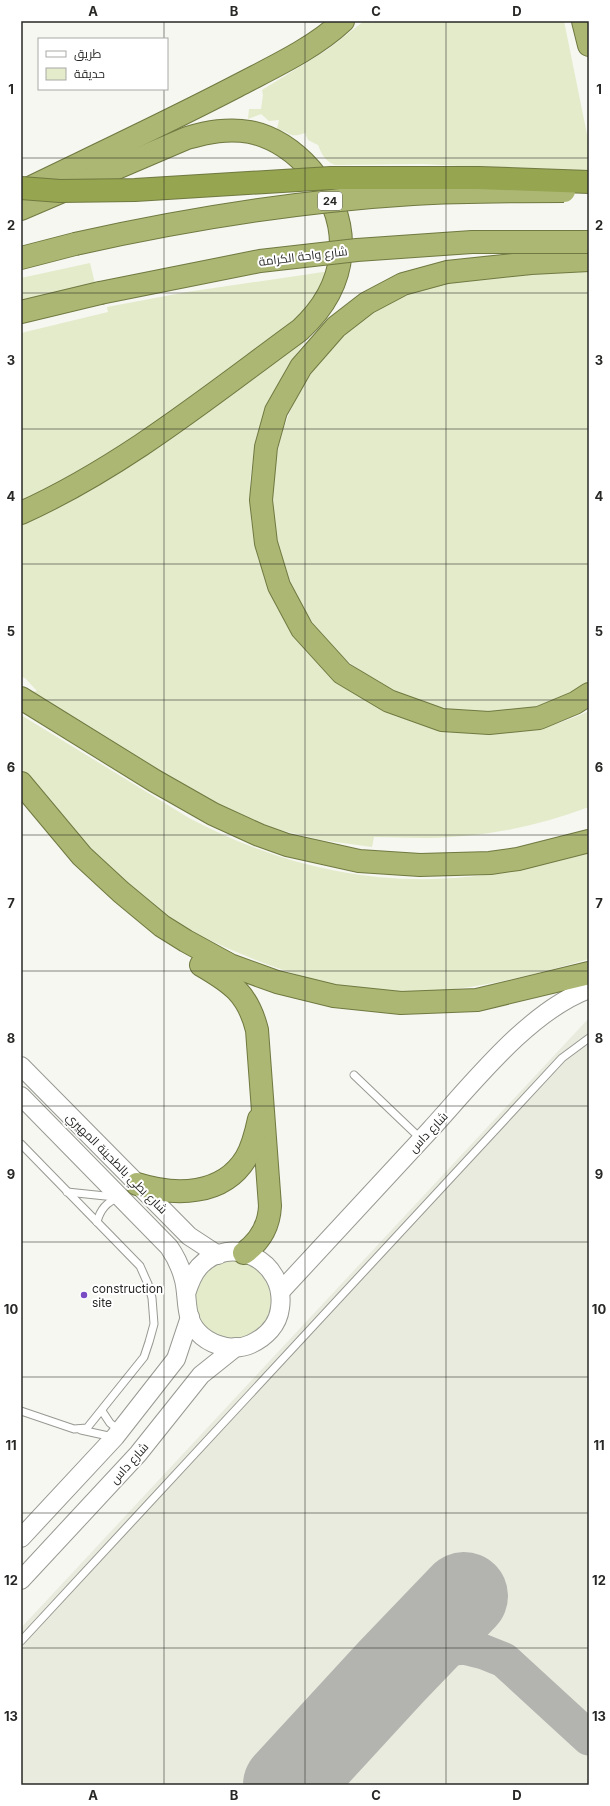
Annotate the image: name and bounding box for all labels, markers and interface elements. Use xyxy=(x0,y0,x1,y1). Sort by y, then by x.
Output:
text: A xyxy=(88,3,98,19)
text: B xyxy=(230,3,239,19)
text: C xyxy=(371,3,381,19)
text: D xyxy=(512,3,522,19)
legend xyxy=(38,38,168,90)
text: طريق xyxy=(74,46,102,61)
text: حديقة xyxy=(74,66,105,81)
text: 1 xyxy=(8,81,14,97)
text: 1 xyxy=(596,81,602,97)
road number: 24 xyxy=(318,192,342,210)
text: 2 xyxy=(7,217,15,233)
text: 2 xyxy=(595,217,603,233)
street label: شارع واحة الكرامة xyxy=(258,243,348,270)
text: 3 xyxy=(7,352,15,368)
text: 3 xyxy=(595,352,603,368)
text: 4 xyxy=(7,488,16,504)
text: 4 xyxy=(595,488,604,504)
text: 5 xyxy=(7,623,15,639)
text: 5 xyxy=(595,623,603,639)
text: 6 xyxy=(7,759,15,775)
text: 6 xyxy=(595,759,603,775)
text: 7 xyxy=(7,895,15,911)
text: 7 xyxy=(595,895,603,911)
text: 8 xyxy=(7,1030,15,1046)
text: 8 xyxy=(595,1030,603,1046)
street label: شارع داس xyxy=(405,1108,451,1156)
street label: شارع بطي بالطحينة المهيري xyxy=(61,1109,171,1219)
text: 9 xyxy=(7,1166,15,1182)
text: 9 xyxy=(595,1166,603,1182)
place label: construction site xyxy=(92,1281,163,1310)
marker: construction site xyxy=(79,1290,89,1300)
text: 10 xyxy=(4,1301,18,1317)
text: 10 xyxy=(592,1301,606,1317)
text: 11 xyxy=(5,1437,17,1453)
text: 11 xyxy=(593,1437,605,1453)
street label: شارع داس xyxy=(107,1439,152,1487)
text: 12 xyxy=(4,1572,18,1588)
text: 12 xyxy=(592,1572,606,1588)
text: 13 xyxy=(4,1708,18,1724)
text: 13 xyxy=(592,1708,606,1724)
text: A xyxy=(88,1787,98,1803)
text: B xyxy=(230,1787,239,1803)
text: C xyxy=(371,1787,381,1803)
text: D xyxy=(512,1787,522,1803)

